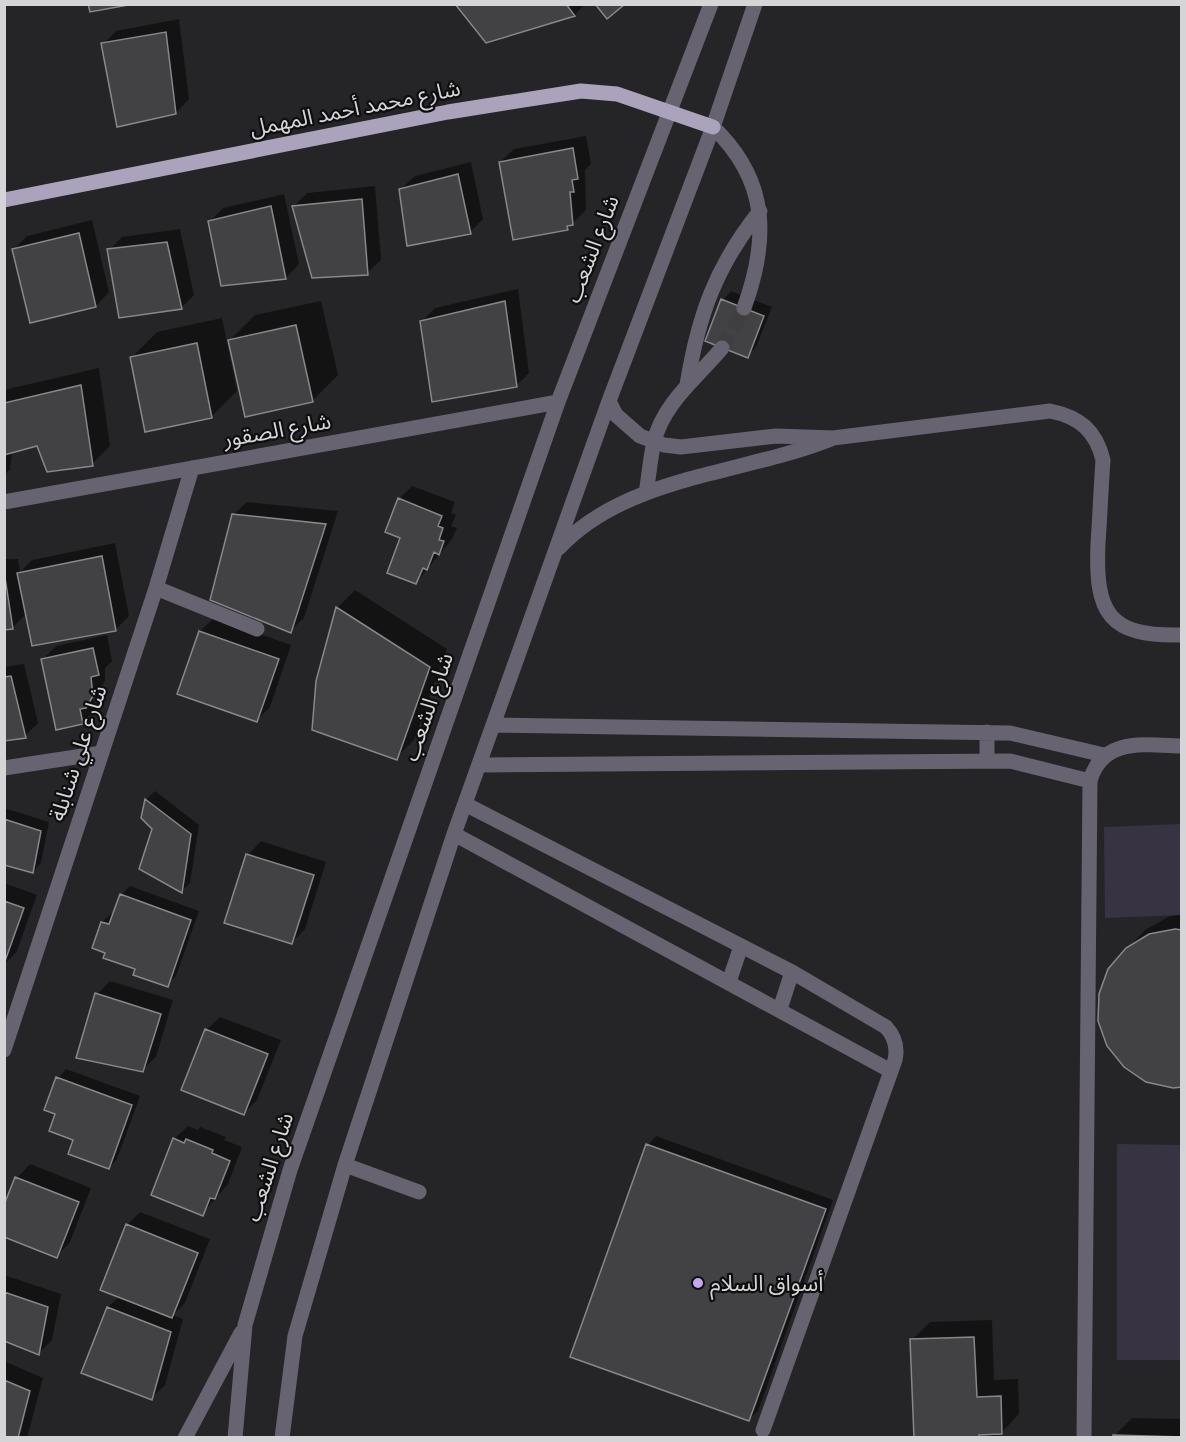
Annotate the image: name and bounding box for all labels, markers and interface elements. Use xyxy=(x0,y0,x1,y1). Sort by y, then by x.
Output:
street label: شارع محمد أحمد المهمل xyxy=(247,74,463,145)
street label: شارع الشعب xyxy=(559,191,628,308)
street label: شارع الصقور xyxy=(220,407,334,456)
street label: شارع الشعب xyxy=(397,649,462,766)
street label: شارع علي شنابلة xyxy=(43,682,116,825)
street label: شارع الشعب xyxy=(239,1109,302,1226)
place label: أسواق السلام xyxy=(710,1270,824,1300)
marker: أسواق السلام xyxy=(691,1276,705,1290)

